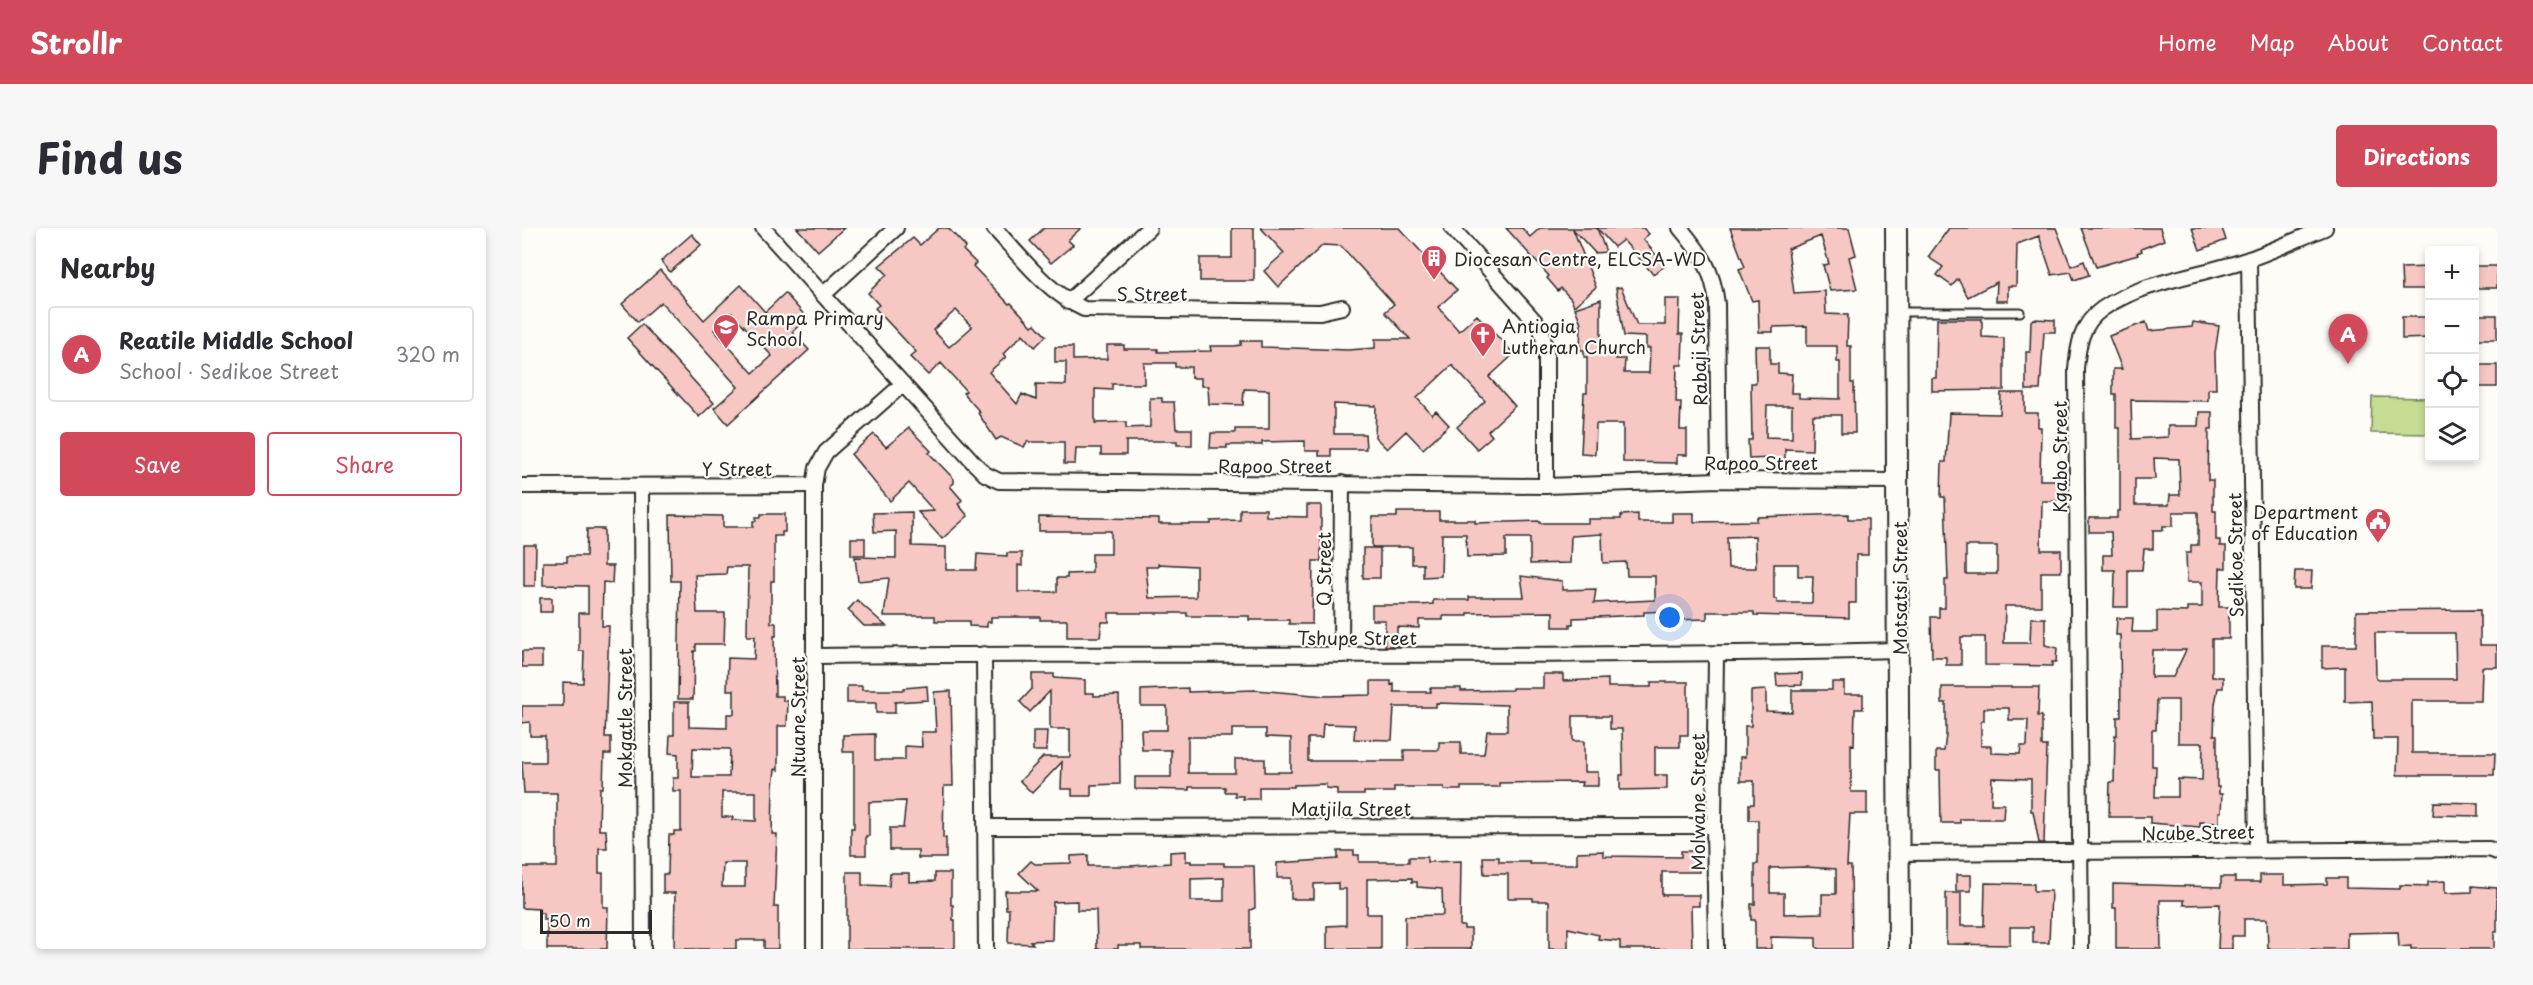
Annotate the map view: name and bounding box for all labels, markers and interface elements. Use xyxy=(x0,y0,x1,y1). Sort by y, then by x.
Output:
text: Strollr xyxy=(30,21,122,64)
text: Home xyxy=(2158,26,2217,58)
text: Map xyxy=(2250,26,2295,58)
text: About xyxy=(2328,26,2389,58)
text: Contact xyxy=(2422,26,2503,58)
text: Find us xyxy=(36,125,183,188)
button: Directions xyxy=(2336,125,2497,187)
building icon: Diocesan Centre, ELCSA-WD xyxy=(1419,243,1449,281)
place label: Diocesan Centre, ELCSA-WD xyxy=(1454,245,1706,272)
map controls xyxy=(2425,246,2479,462)
button: + xyxy=(2425,246,2479,300)
text: Nearby xyxy=(60,248,155,287)
street label: S Street xyxy=(1117,280,1187,307)
street label: Rabaji Street xyxy=(1683,292,1713,406)
button: − xyxy=(2425,300,2479,354)
place label: Rampa Primary School xyxy=(746,304,884,352)
school or university icon: Rampa Primary School xyxy=(711,312,741,350)
place label: Antiogia Lutheran Church xyxy=(1502,312,1646,360)
pin: A xyxy=(2328,314,2368,364)
church icon: Antiogia Lutheran Church xyxy=(1468,320,1498,358)
text: Reatile Middle School xyxy=(119,323,353,356)
text: A xyxy=(74,339,89,369)
text: 320 m xyxy=(396,339,460,369)
button: locate xyxy=(2425,354,2479,408)
text: School · Sedikoe Street xyxy=(119,356,339,386)
street label: Kgabo Street xyxy=(2046,401,2073,513)
button: layers xyxy=(2425,408,2479,462)
button: Save xyxy=(60,432,255,496)
button: Share xyxy=(267,432,462,496)
street label: Rapoo Street xyxy=(1704,449,1818,476)
street label: Rapoo Street xyxy=(1218,452,1332,479)
street label: Y Street xyxy=(702,455,772,482)
street label: Sedikoe Street xyxy=(2220,492,2250,618)
place label: Department of Education xyxy=(2251,498,2358,546)
public building icon: Department of Education xyxy=(2363,506,2393,544)
street label: Motsatsi Street xyxy=(1886,521,1913,655)
street label: Q Street xyxy=(1310,532,1337,606)
your location xyxy=(1655,603,1684,632)
street label: Tshupe Street xyxy=(1297,624,1417,651)
street label: Mokgatle Street xyxy=(611,648,638,788)
street label: Ntuane Street xyxy=(784,657,811,778)
street label: Molwane Street xyxy=(1684,733,1711,871)
street label: Matjila Street xyxy=(1291,795,1411,822)
street label: Ncube Street xyxy=(2141,818,2255,846)
scale bar xyxy=(540,907,652,934)
text: 50 m xyxy=(549,908,590,932)

